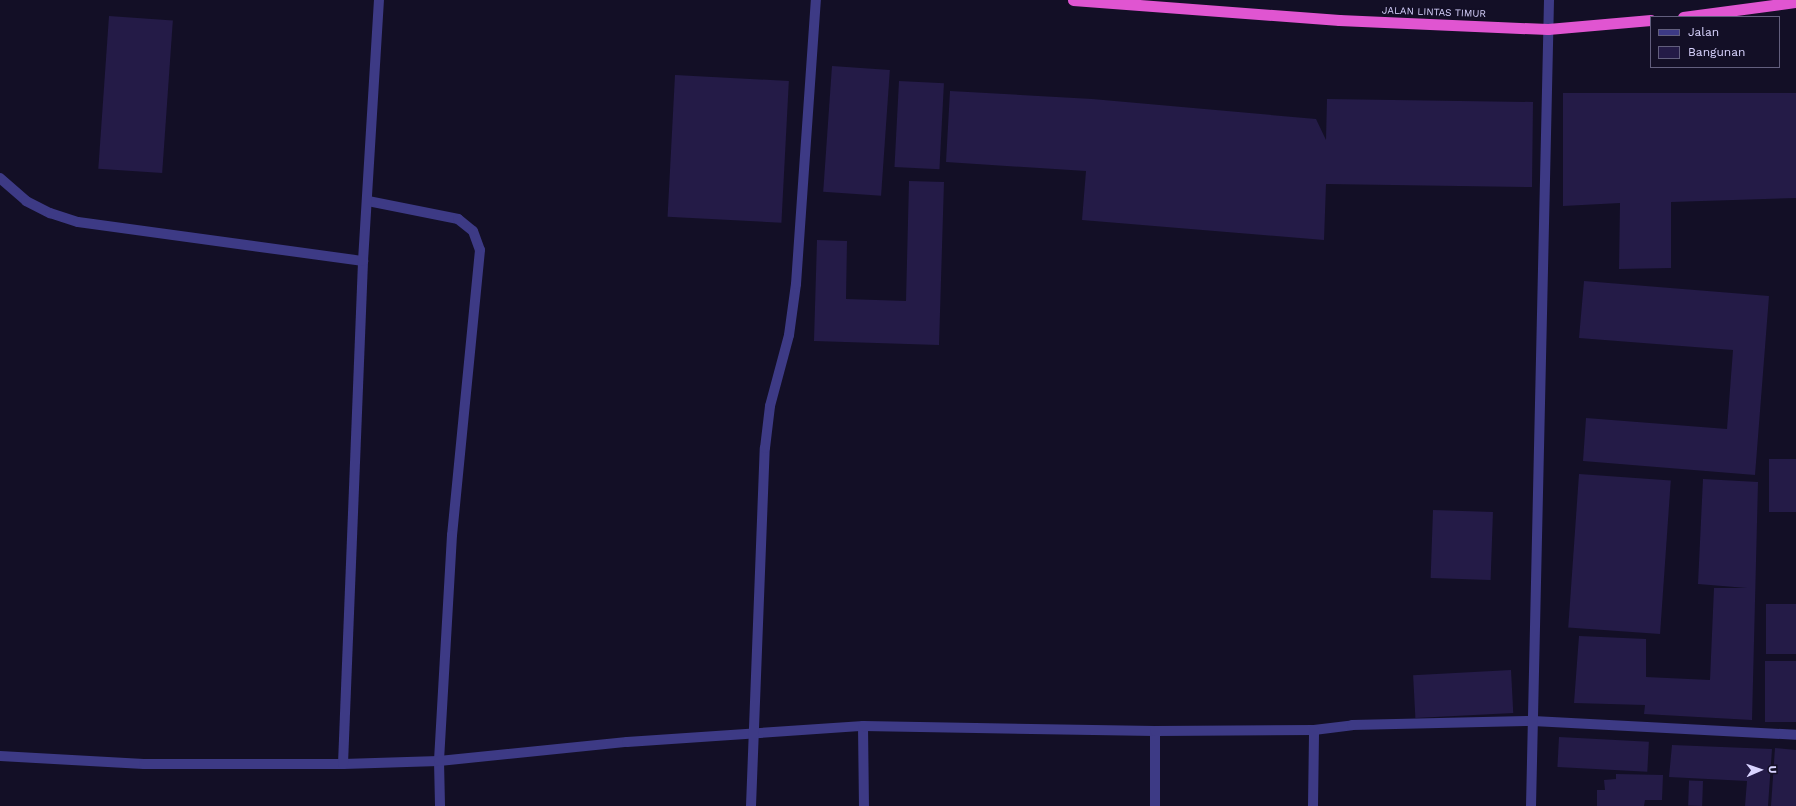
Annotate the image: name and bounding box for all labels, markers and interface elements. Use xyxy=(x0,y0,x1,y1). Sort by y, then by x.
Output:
street label: JALAN LINTAS TIMUR xyxy=(1382,4,1486,20)
legend xyxy=(1650,16,1780,68)
text: Jalan xyxy=(1688,25,1719,39)
text: Bangunan xyxy=(1688,45,1746,59)
north arrow xyxy=(1740,750,1780,790)
text: U xyxy=(1766,765,1779,774)

